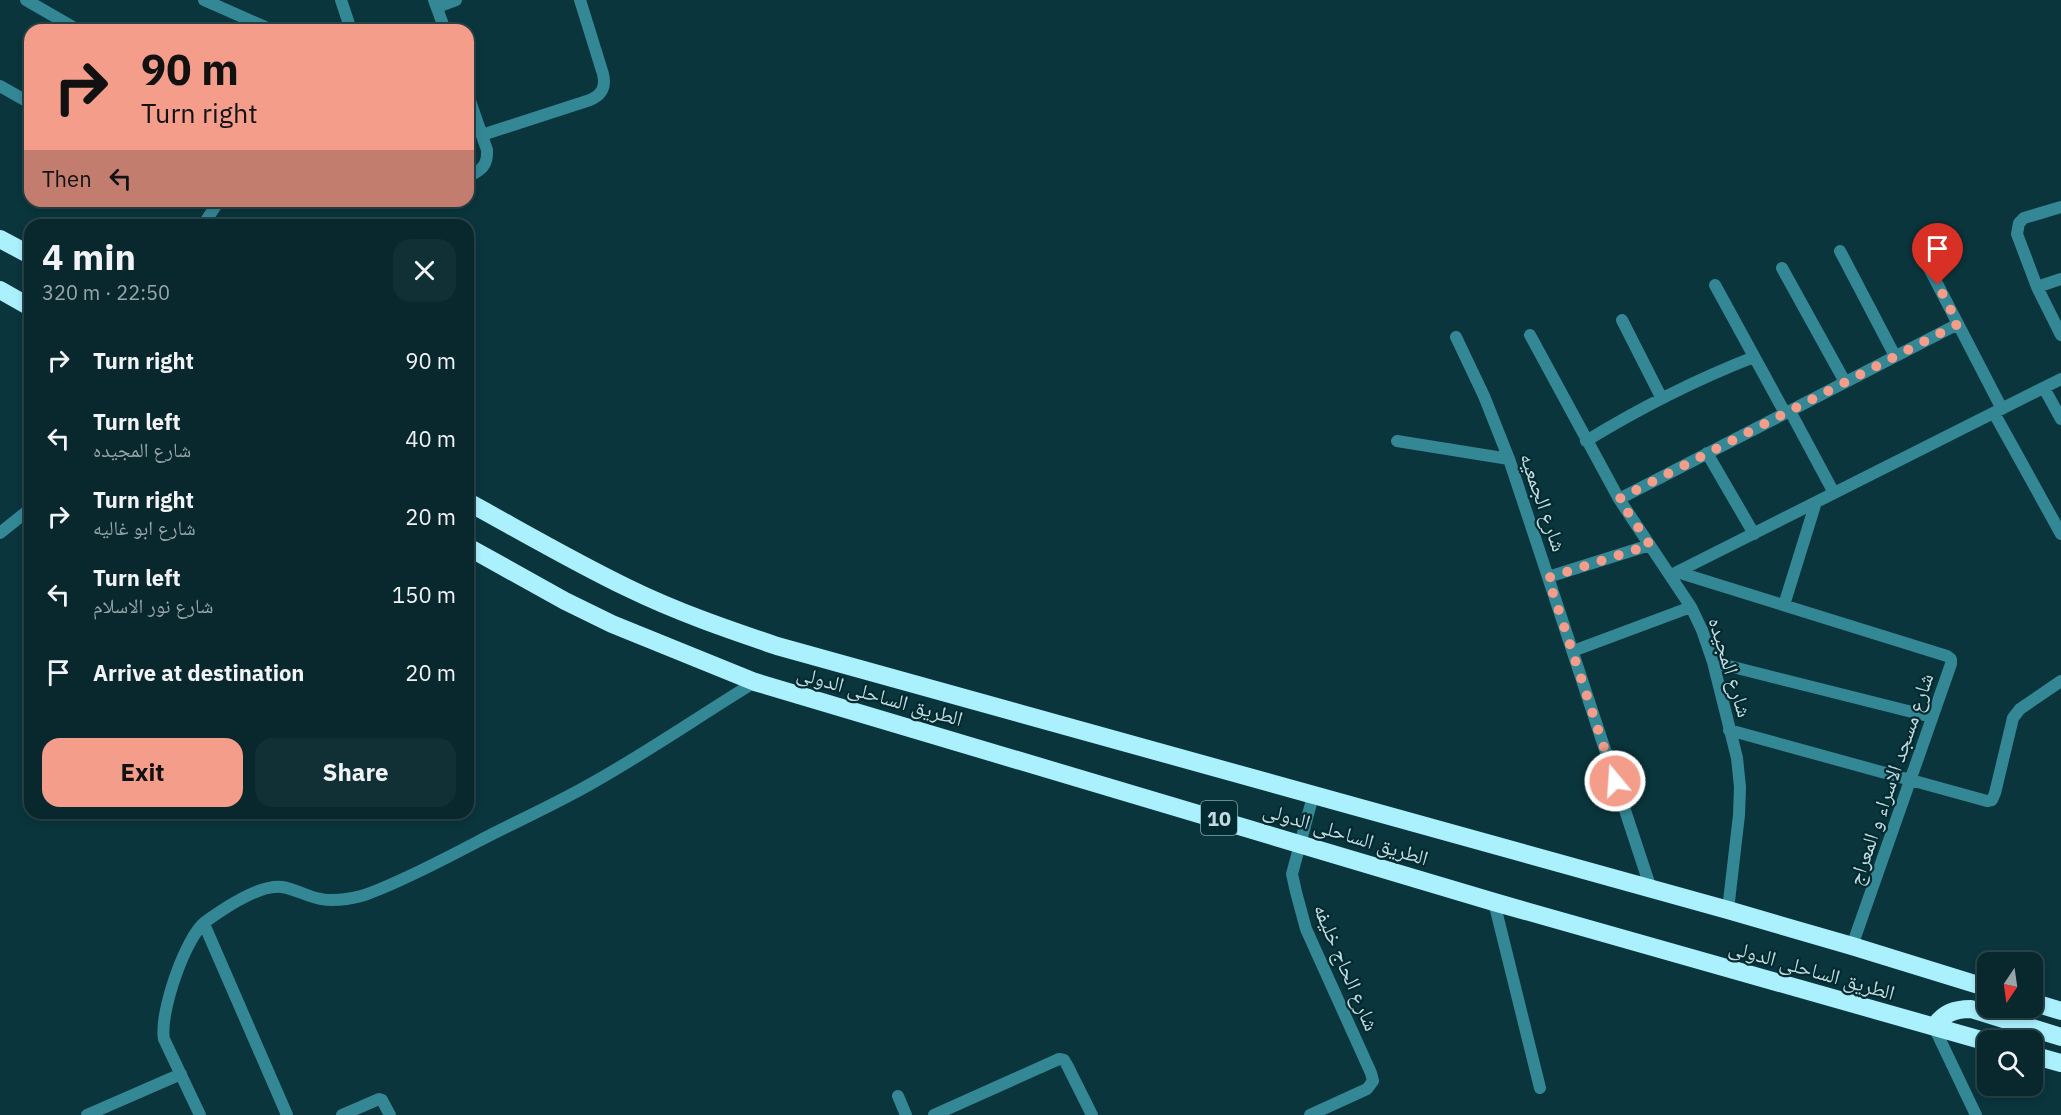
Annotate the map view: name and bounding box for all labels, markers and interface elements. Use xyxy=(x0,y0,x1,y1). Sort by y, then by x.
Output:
text: 90 m xyxy=(141,42,239,97)
icon: right xyxy=(42,48,120,126)
text: Turn right xyxy=(141,95,258,130)
icon: left xyxy=(104,162,137,195)
text: Then xyxy=(42,164,92,193)
pin xyxy=(1912,223,1963,285)
icon: arrive xyxy=(1921,232,1954,265)
text: 4 min xyxy=(42,233,136,280)
button: close xyxy=(393,239,456,302)
text: 320 m · 22:50 xyxy=(42,279,170,306)
icon: right xyxy=(42,344,75,377)
text: Turn right xyxy=(93,346,194,375)
text: 90 m xyxy=(405,346,456,375)
text: Turn left xyxy=(93,407,181,436)
icon: left xyxy=(42,422,75,455)
text: 40 m xyxy=(405,424,456,453)
text: شارع المجيده xyxy=(93,436,191,463)
street label: شارع الجمعيه xyxy=(1514,449,1574,555)
text: Turn right xyxy=(93,485,194,514)
icon: right xyxy=(42,500,75,533)
text: 20 m xyxy=(405,502,456,531)
text: شارع ابو غاليه xyxy=(93,514,196,541)
text: Turn left xyxy=(93,563,181,592)
icon: left xyxy=(42,578,75,611)
text: 150 m xyxy=(392,580,456,609)
text: شارع نور الاسلام xyxy=(93,592,213,619)
street label: شارع المجيده xyxy=(1703,614,1759,720)
icon: arrive xyxy=(42,656,75,689)
text: Arrive at destination xyxy=(93,658,304,687)
text: 20 m xyxy=(405,658,456,687)
street label: الطريق الساحلى الدولى xyxy=(794,658,966,732)
street label: شارع مسجد الاسراء و المعراج xyxy=(1840,669,1940,889)
button: Exit xyxy=(42,738,243,807)
button: Share xyxy=(255,738,456,807)
position arrow xyxy=(1583,749,1647,813)
street label: الطريق الساحلى الدولى xyxy=(1260,795,1432,871)
road number: 10 xyxy=(1201,801,1237,835)
street label: شارع الحاج خليفه xyxy=(1308,899,1386,1035)
street label: الطريق الساحلى الدولى xyxy=(1726,932,1898,1006)
north arrow xyxy=(1977,952,2043,1018)
map controls xyxy=(1977,952,2043,1096)
button: search xyxy=(1977,1030,2043,1096)

